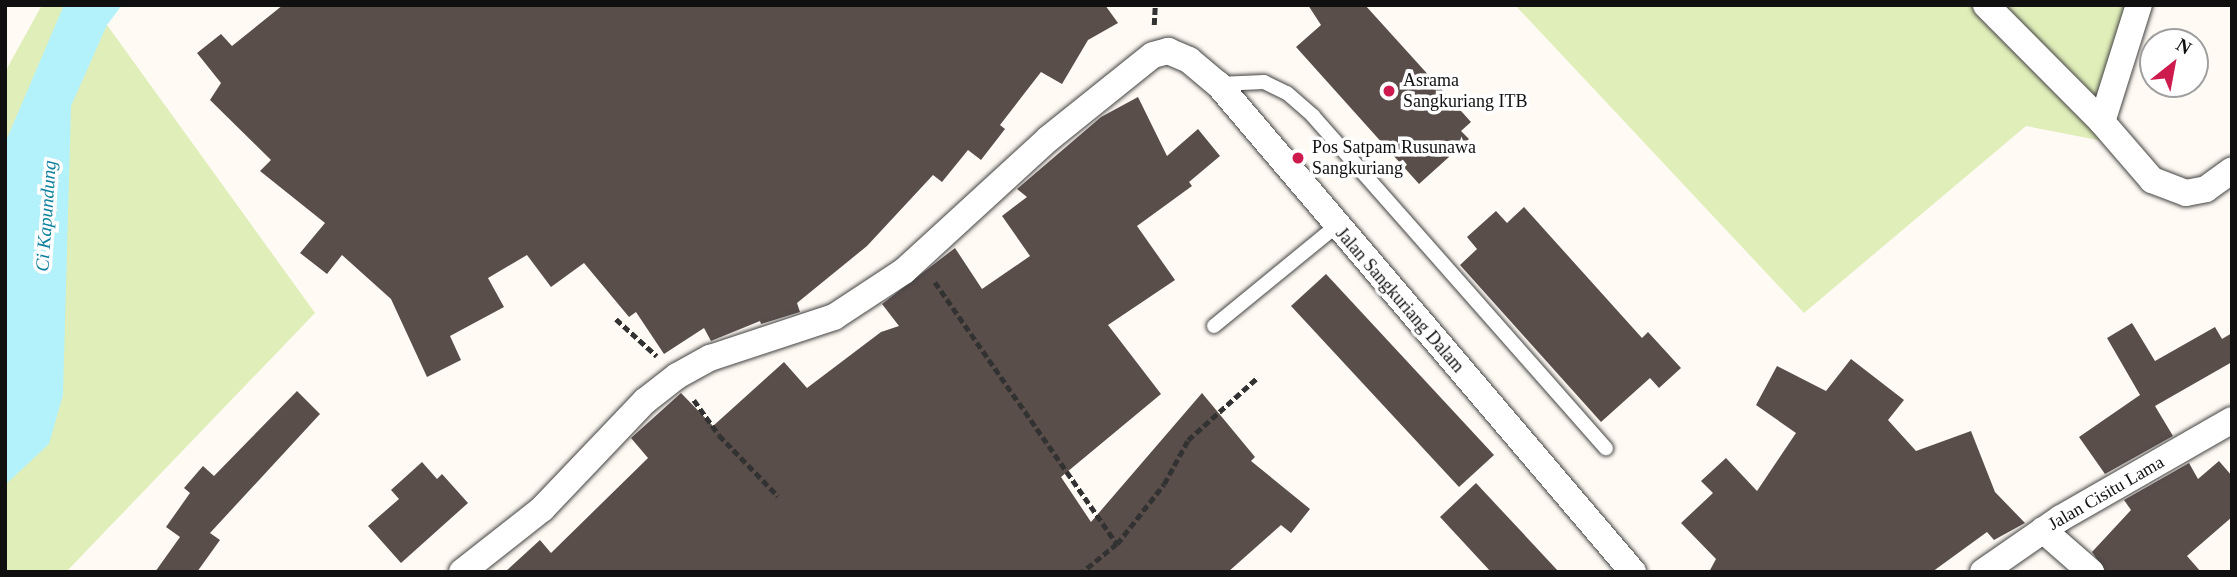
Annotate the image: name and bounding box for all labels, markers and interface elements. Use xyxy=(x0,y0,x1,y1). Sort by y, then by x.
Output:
north arrow xyxy=(2139,28,2209,98)
text: N xyxy=(2173,34,2195,59)
place label: Asrama Sangkuriang ITB xyxy=(1403,70,1527,112)
marker: Asrama Sangkuriang ITB xyxy=(1381,83,1397,99)
place label: Pos Satpam Rusunawa Sangkuriang xyxy=(1312,137,1476,180)
marker: Pos Satpam Rusunawa Sangkuriang xyxy=(1290,150,1306,166)
water label: Ci Kapundung xyxy=(31,160,61,272)
street label: Jalan Sangkuriang Dalam xyxy=(1331,223,1469,377)
street label: Jalan Cisitu Lama xyxy=(2044,451,2168,535)

